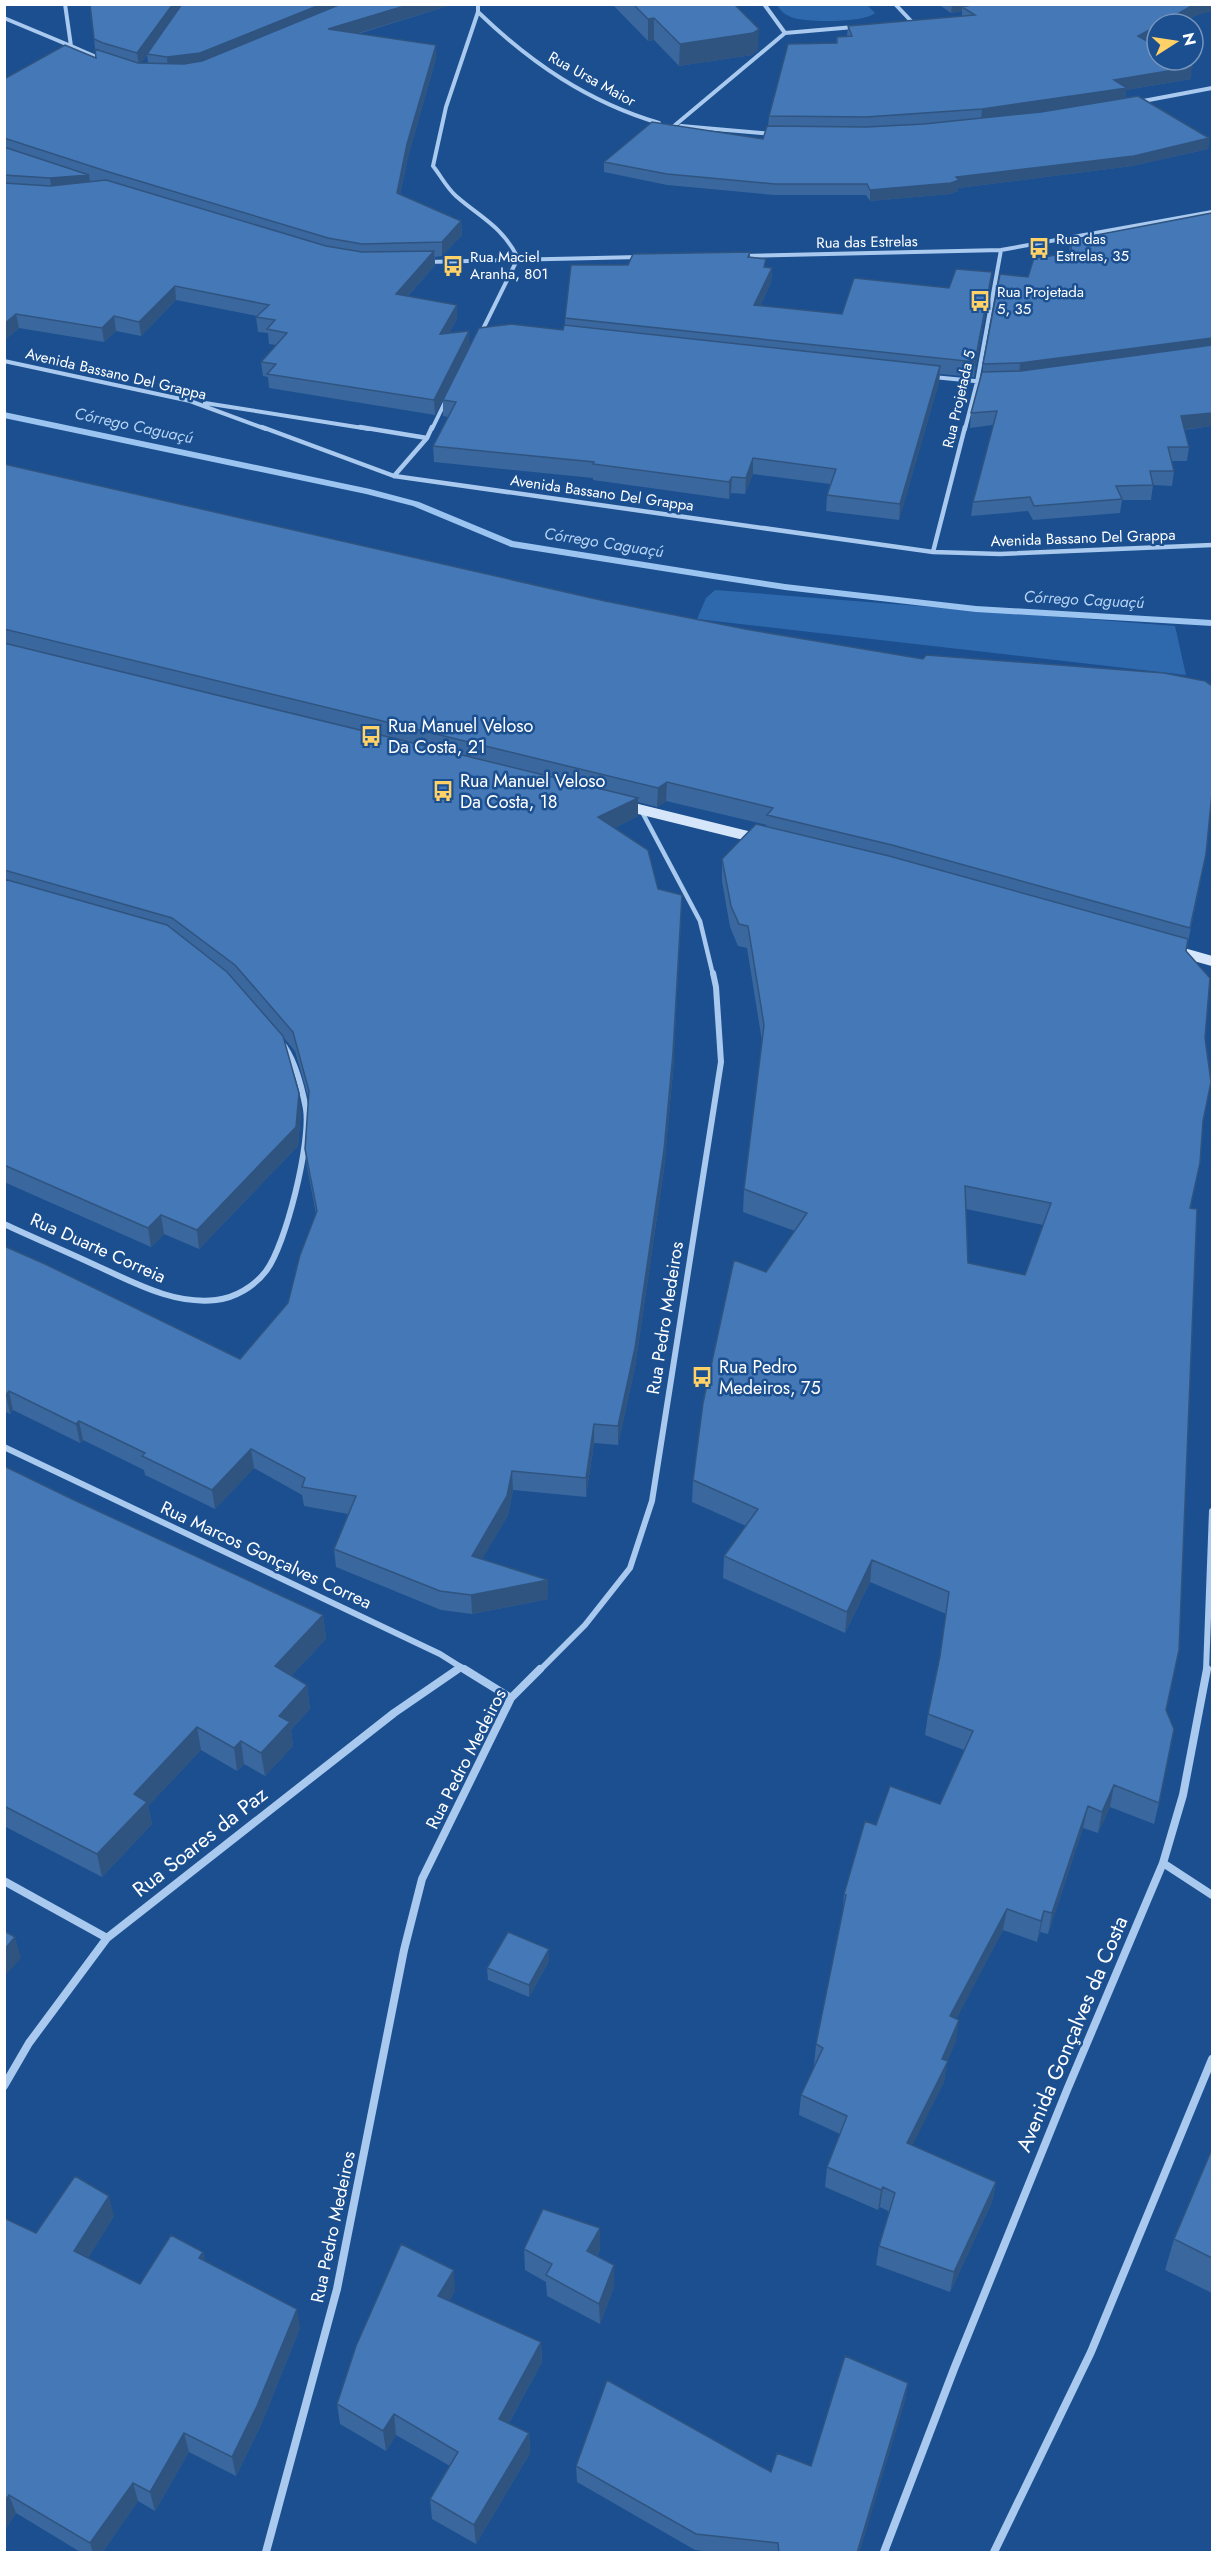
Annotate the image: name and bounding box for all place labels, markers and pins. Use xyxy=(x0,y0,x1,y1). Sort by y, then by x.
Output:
place label: Rua das Estrelas, 35 xyxy=(1056,228,1129,267)
bus stop icon: Rua das Estrelas, 35 xyxy=(1027,236,1051,260)
place label: Rua Maciel Aranha, 801 xyxy=(470,246,548,285)
bus stop icon: Rua Maciel Aranha, 801 xyxy=(441,254,465,278)
place label: Rua Projetada 5, 35 xyxy=(997,281,1084,320)
bus stop icon: Rua Projetada 5, 35 xyxy=(968,289,992,313)
place label: Rua Manuel Veloso Da Costa, 21 xyxy=(388,713,533,760)
bus stop icon: Rua Manuel Veloso Da Costa, 21 xyxy=(359,724,383,748)
place label: Rua Manuel Veloso Da Costa, 18 xyxy=(460,768,605,815)
bus stop icon: Rua Manuel Veloso Da Costa, 18 xyxy=(431,779,455,803)
place label: Rua Pedro Medeiros, 75 xyxy=(719,1354,821,1401)
bus stop icon: Rua Pedro Medeiros, 75 xyxy=(690,1365,714,1389)

